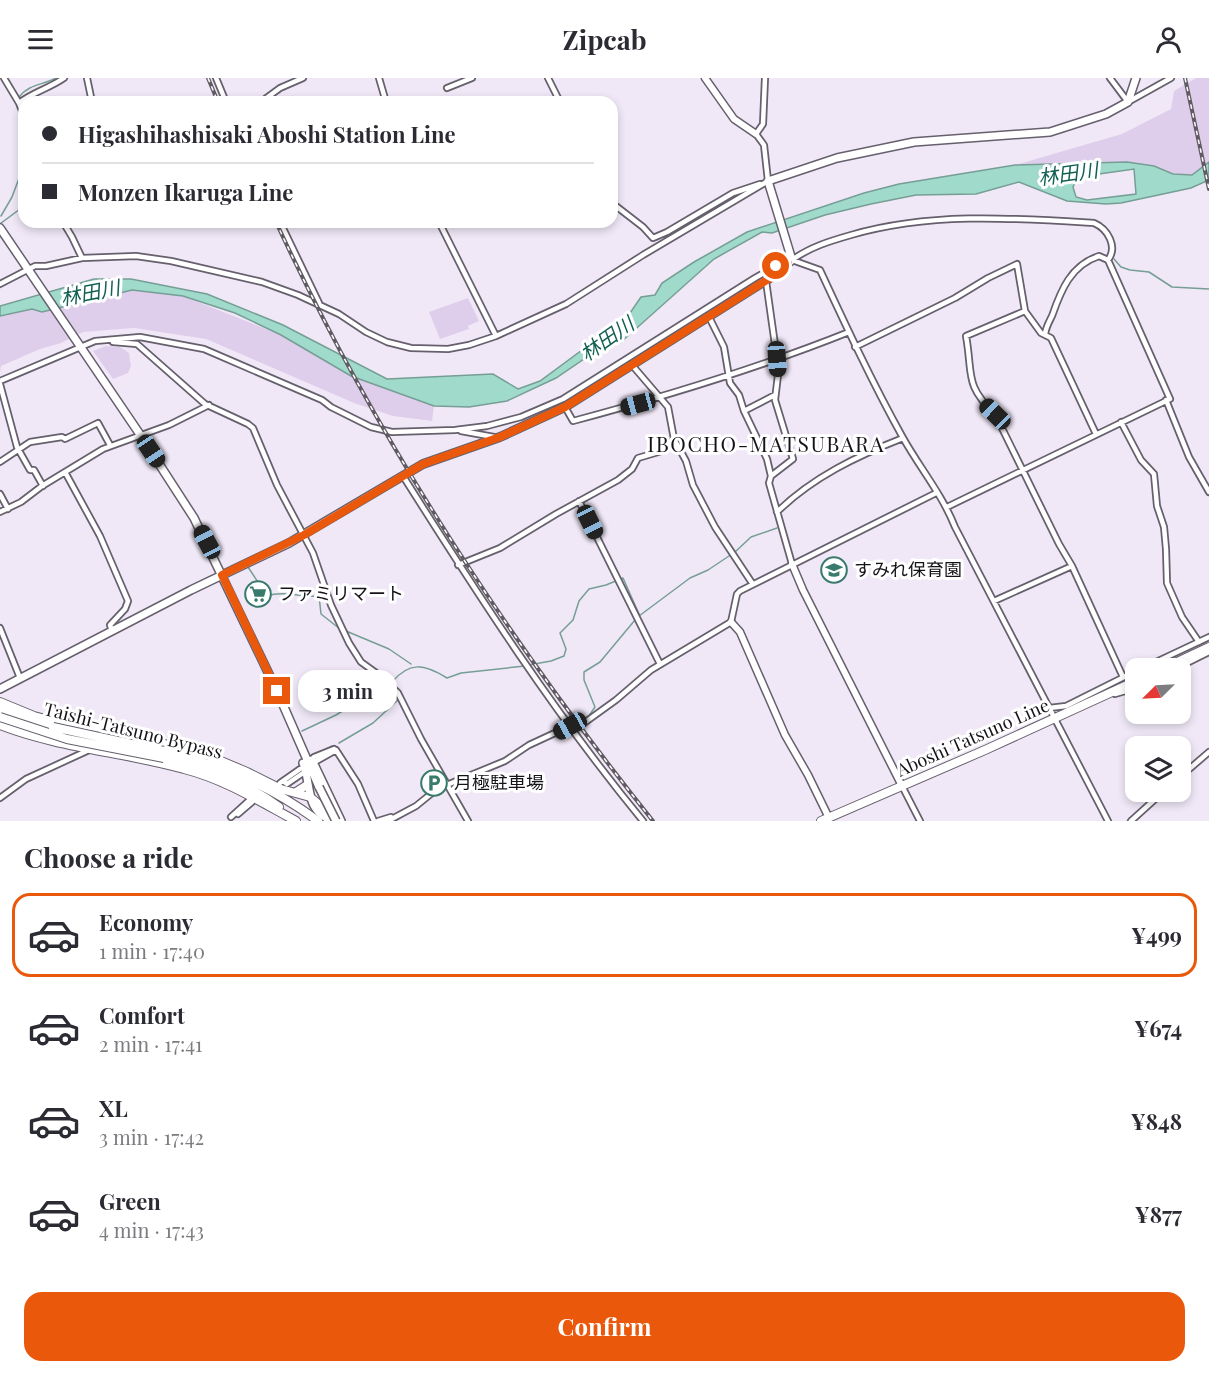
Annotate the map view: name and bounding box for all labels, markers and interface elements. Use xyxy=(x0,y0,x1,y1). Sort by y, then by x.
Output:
text: Zipcab xyxy=(562,21,647,57)
icon: menu xyxy=(24,23,57,56)
icon: person xyxy=(1152,23,1185,56)
text: Higashihashisaki Aboshi Station Line xyxy=(78,119,456,149)
water label: 林田川 xyxy=(1036,155,1101,190)
text: Monzen Ikaruga Line xyxy=(78,177,293,207)
route start xyxy=(762,252,789,279)
water label: 林田川 xyxy=(58,272,124,311)
water label: 林田川 xyxy=(574,308,640,366)
car xyxy=(767,340,787,378)
car xyxy=(618,391,658,417)
car xyxy=(976,395,1014,433)
district label: IBOCHO-MATSUBARA xyxy=(647,429,885,457)
car xyxy=(133,431,169,471)
car xyxy=(574,502,606,542)
car xyxy=(191,522,223,562)
school or university icon: すみれ保育園 xyxy=(819,555,849,585)
place label: すみれ保育園 xyxy=(854,557,962,581)
supermarket icon: ファミリマート xyxy=(243,579,273,609)
place label: ファミリマート xyxy=(278,581,404,605)
north arrow xyxy=(1125,658,1191,724)
map controls xyxy=(1125,658,1191,802)
callout: 3 min xyxy=(298,670,397,712)
route end xyxy=(263,677,290,704)
text: 3 min xyxy=(322,677,373,704)
street label: Aboshi Tatsuno Line xyxy=(891,693,1053,782)
street label: Taishi-Tatsuno Bypass xyxy=(41,696,225,764)
car xyxy=(550,709,590,743)
button: layers xyxy=(1125,736,1191,802)
parking icon: 月極駐車場 xyxy=(419,768,449,798)
place label: 月極駐車場 xyxy=(454,770,544,794)
text: Choose a ride xyxy=(24,839,193,875)
text: Economy xyxy=(99,907,193,937)
icon: car xyxy=(27,908,81,962)
text: ¥499 xyxy=(1131,920,1182,950)
text: 1 min · 17:40 xyxy=(99,937,205,964)
text: Comfort xyxy=(99,1000,185,1030)
icon: car xyxy=(27,1001,81,1055)
text: ¥674 xyxy=(1134,1013,1182,1043)
text: 2 min · 17:41 xyxy=(99,1030,202,1057)
text: XL xyxy=(99,1093,128,1123)
icon: car xyxy=(27,1094,81,1148)
text: ¥848 xyxy=(1131,1106,1182,1136)
text: 3 min · 17:42 xyxy=(99,1123,204,1150)
text: Green xyxy=(99,1186,161,1216)
icon: car xyxy=(27,1187,81,1241)
text: ¥877 xyxy=(1135,1199,1182,1229)
text: 4 min · 17:43 xyxy=(99,1216,204,1243)
button: Confirm xyxy=(24,1292,1185,1361)

